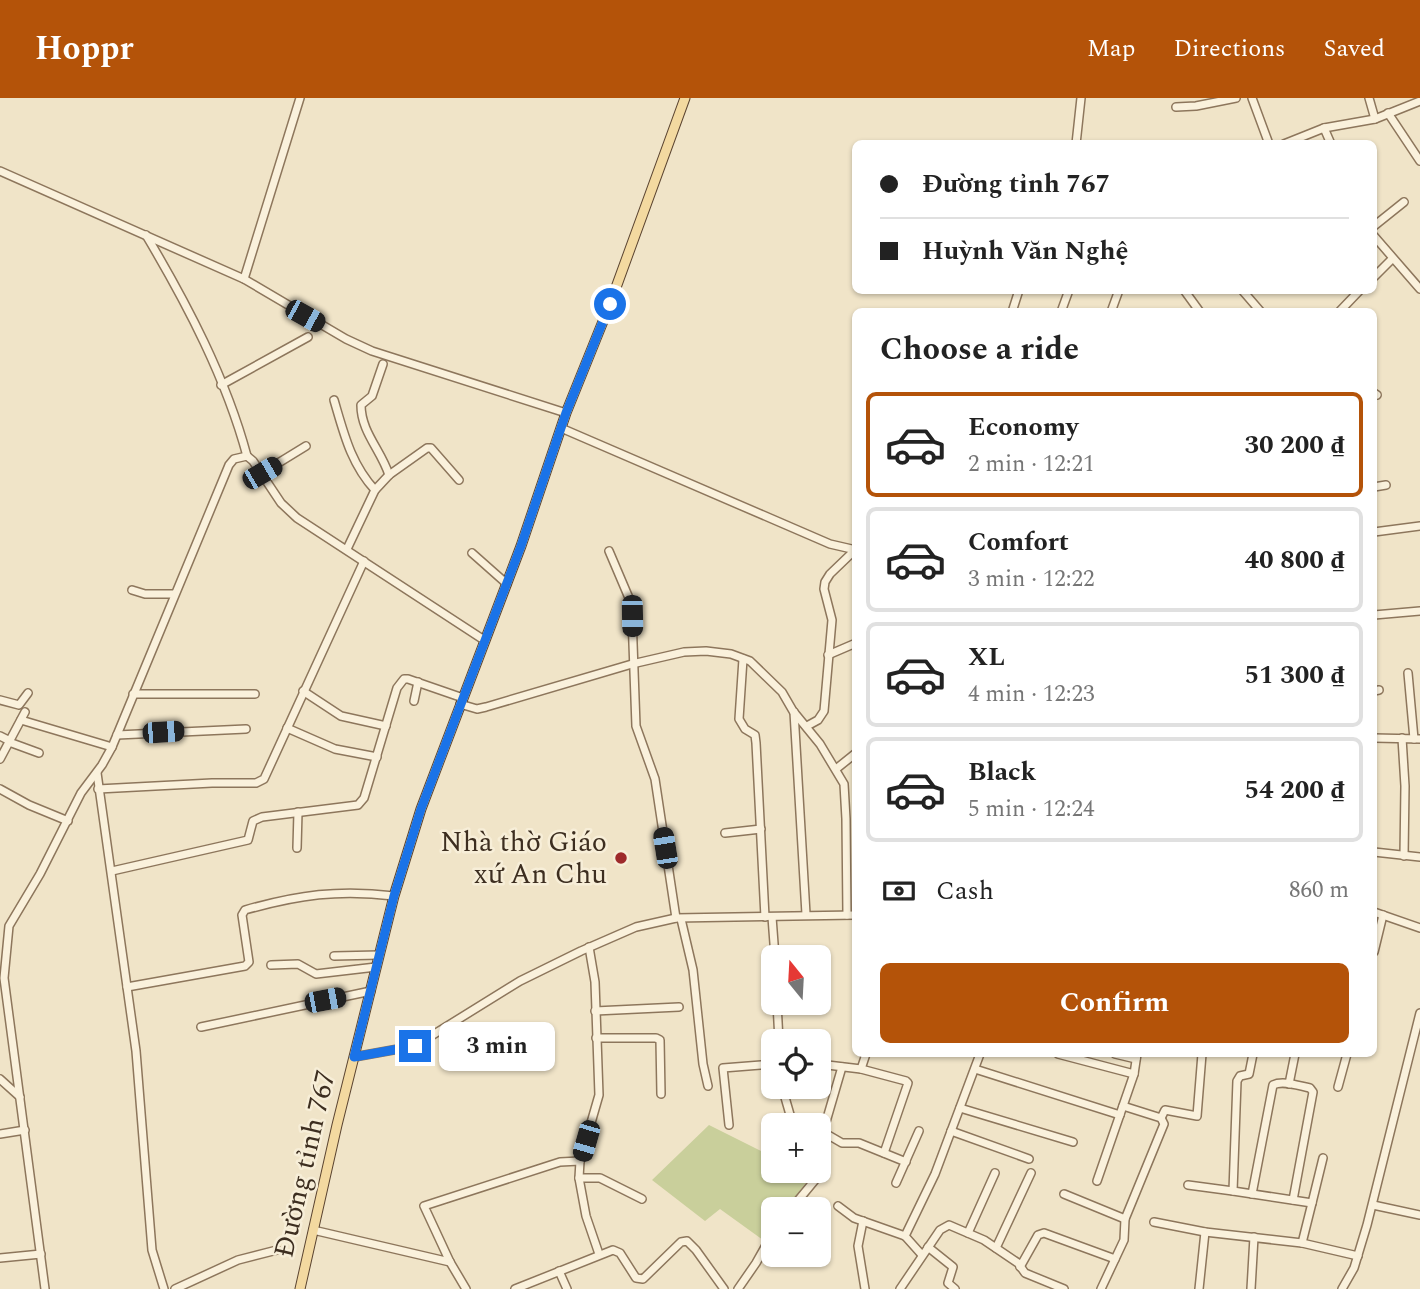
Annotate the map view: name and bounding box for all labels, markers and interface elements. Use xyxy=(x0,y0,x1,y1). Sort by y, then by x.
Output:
text: Hoppr xyxy=(35,24,134,74)
text: Map xyxy=(1087,31,1135,67)
text: Directions xyxy=(1173,31,1285,67)
text: Saved xyxy=(1323,31,1385,67)
text: Đường tỉnh 767 xyxy=(922,164,1110,204)
text: Huỳnh Văn Nghệ xyxy=(922,231,1128,271)
route start xyxy=(594,288,626,320)
car xyxy=(282,297,329,335)
text: Choose a ride xyxy=(880,325,1079,374)
text: Economy xyxy=(968,407,1078,447)
icon: car xyxy=(884,413,947,476)
text: 30 200 ₫ xyxy=(1244,425,1345,465)
text: 2 min · 12:21 xyxy=(968,447,1095,482)
car xyxy=(239,453,286,493)
text: Comfort xyxy=(968,522,1069,562)
icon: car xyxy=(884,528,947,591)
text: 40 800 ₫ xyxy=(1244,540,1345,580)
text: 3 min · 12:22 xyxy=(968,562,1095,597)
car xyxy=(622,595,643,637)
text: XL xyxy=(968,637,1005,677)
icon: car xyxy=(884,643,947,706)
text: 51 300 ₫ xyxy=(1244,655,1345,695)
text: 4 min · 12:23 xyxy=(968,677,1095,712)
car xyxy=(142,720,185,744)
text: Black xyxy=(968,752,1036,792)
icon: car xyxy=(884,758,947,821)
text: 54 200 ₫ xyxy=(1244,770,1345,810)
text: 5 min · 12:24 xyxy=(968,792,1095,827)
place label: Nhà thờ Giáo xứ An Chu xyxy=(440,821,607,896)
car xyxy=(652,826,679,870)
marker: Nhà thờ Giáo xứ An Chu xyxy=(613,850,629,866)
text: Cash xyxy=(936,871,994,911)
icon: cash xyxy=(880,872,918,910)
text: 860 m xyxy=(1289,873,1349,908)
north arrow xyxy=(761,945,831,1015)
map controls xyxy=(761,945,831,1267)
button: Confirm xyxy=(880,963,1349,1043)
car xyxy=(303,986,348,1014)
callout: 3 min xyxy=(440,1021,555,1070)
text: 3 min xyxy=(466,1029,528,1064)
button: locate xyxy=(761,1029,831,1099)
route end xyxy=(399,1030,431,1062)
street label: Đường tỉnh 767 xyxy=(263,1066,347,1262)
button: + xyxy=(761,1113,831,1183)
car xyxy=(571,1118,602,1164)
button: − xyxy=(761,1197,831,1267)

